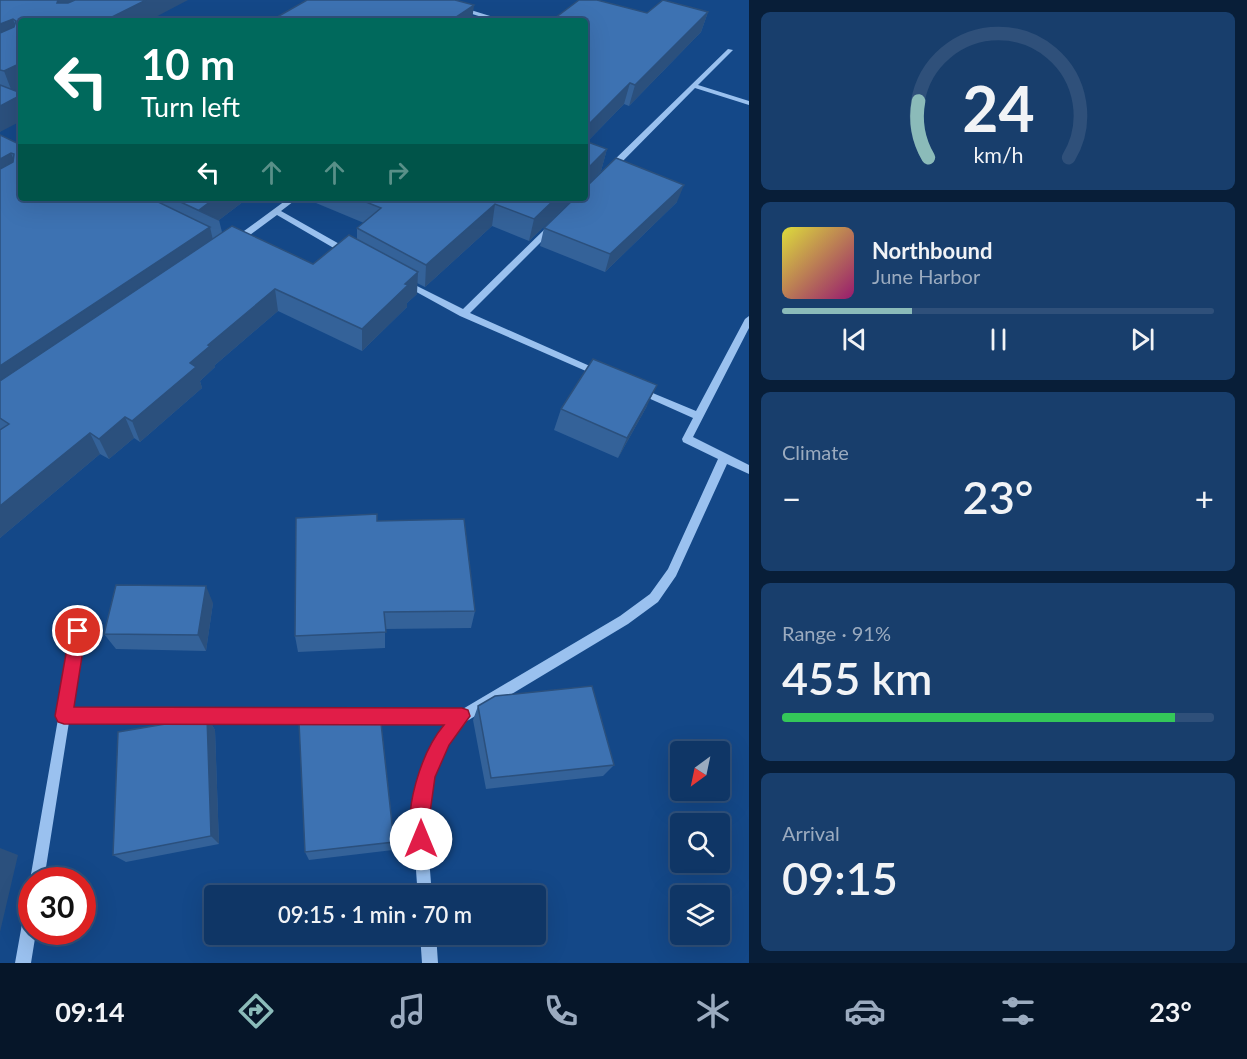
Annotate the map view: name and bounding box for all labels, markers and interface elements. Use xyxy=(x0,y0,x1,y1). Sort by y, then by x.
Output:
text: 10 m xyxy=(141,39,235,89)
icon: left xyxy=(42,42,120,120)
text: 24 xyxy=(962,70,1034,145)
text: Turn left xyxy=(141,90,240,123)
text: km/h xyxy=(973,142,1023,168)
icon: left xyxy=(192,156,225,189)
icon: ahead xyxy=(255,156,288,189)
icon: ahead xyxy=(318,156,351,189)
icon: right xyxy=(381,156,414,189)
text: Northbound xyxy=(872,237,992,264)
text: June Harbor xyxy=(872,264,980,288)
icon: previous xyxy=(838,323,871,356)
icon: pause xyxy=(982,323,1015,356)
icon: next xyxy=(1126,323,1159,356)
text: Climate xyxy=(782,440,849,464)
text: 23° xyxy=(963,470,1033,524)
text: − xyxy=(782,478,801,518)
text: + xyxy=(1195,478,1214,518)
pin xyxy=(52,605,103,656)
icon: arrive xyxy=(61,614,94,647)
text: Range · 91% xyxy=(782,621,891,645)
text: 455 km xyxy=(782,651,932,705)
north arrow xyxy=(670,741,730,801)
map controls xyxy=(670,741,730,945)
position arrow xyxy=(389,807,453,871)
button: search xyxy=(670,813,730,873)
text: Arrival xyxy=(782,821,840,845)
text: 09:15 xyxy=(782,851,898,905)
speed limit sign: 30 xyxy=(18,867,96,945)
button: layers xyxy=(670,885,730,945)
text: 09:15 · 1 min · 70 m xyxy=(278,901,472,928)
icon: directions xyxy=(235,990,277,1032)
icon: music xyxy=(387,990,429,1032)
icon: phone xyxy=(540,990,582,1032)
icon: climate xyxy=(692,990,734,1032)
icon: car xyxy=(844,990,886,1032)
icon: filters xyxy=(997,990,1039,1032)
text: 09:14 xyxy=(55,995,125,1028)
text: 23° xyxy=(1149,995,1192,1028)

